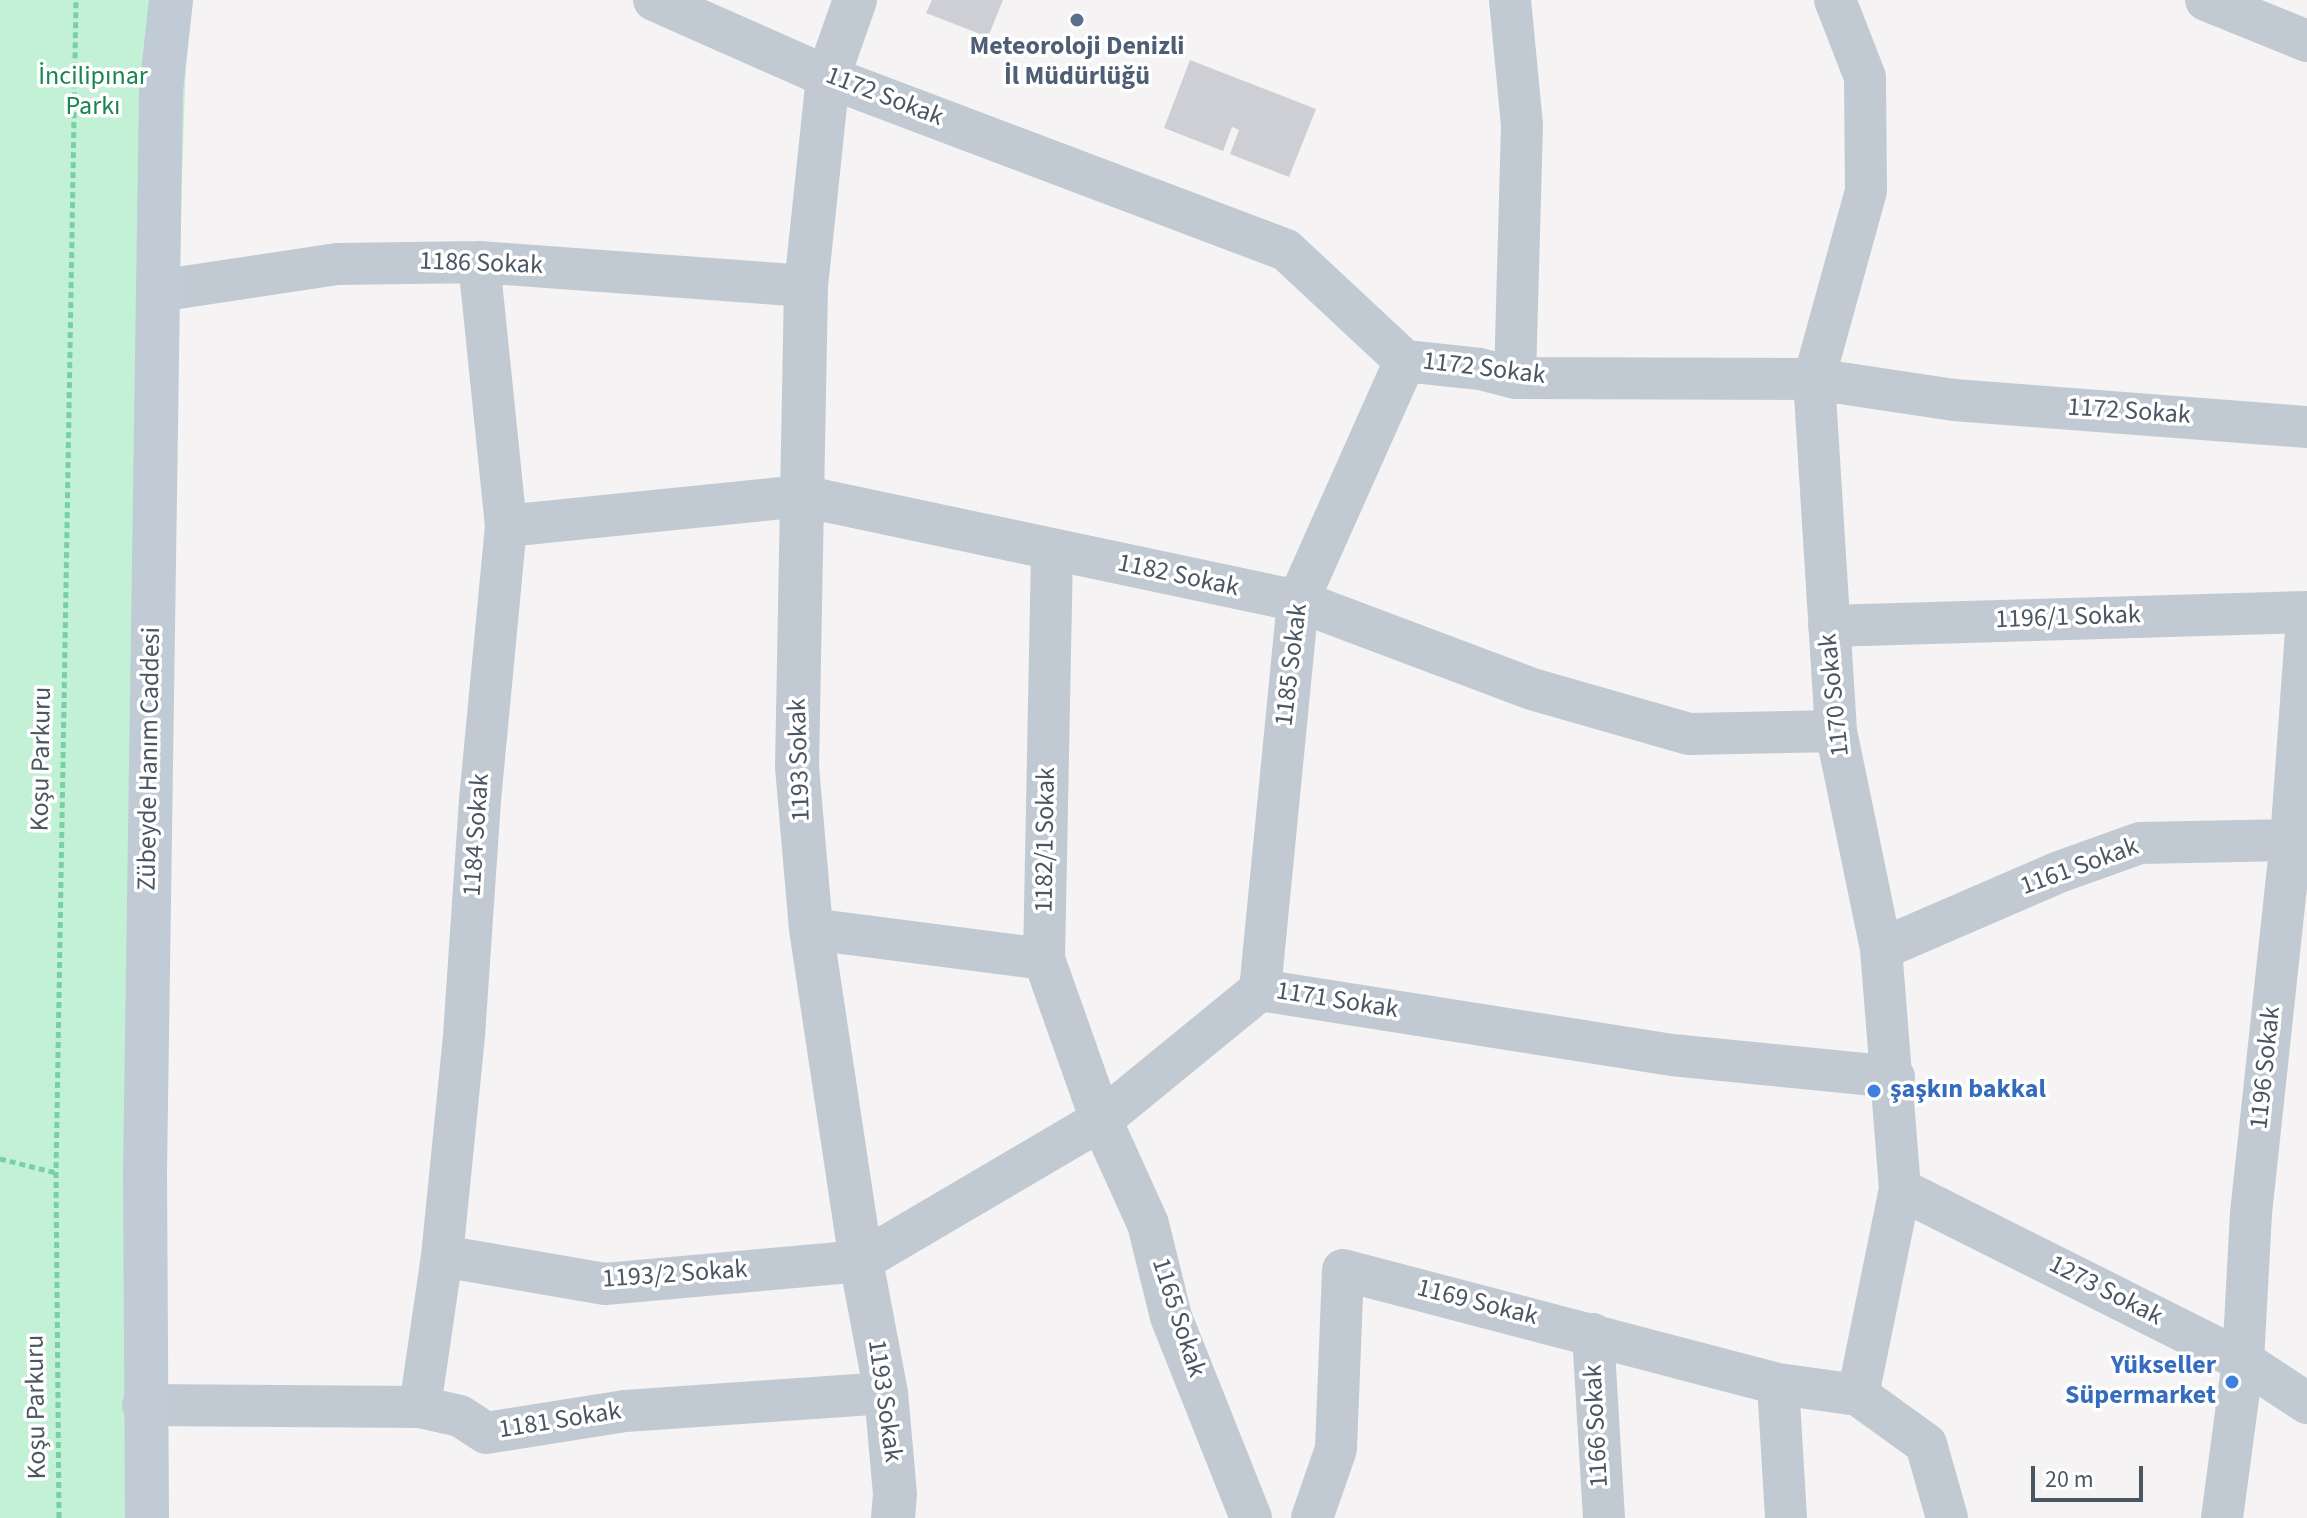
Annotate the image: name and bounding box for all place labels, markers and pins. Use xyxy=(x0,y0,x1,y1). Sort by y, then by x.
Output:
marker: Meteoroloji Denizli İl Müdürlüğü xyxy=(1068,11,1086,29)
place label: Meteoroloji Denizli İl Müdürlüğü xyxy=(970,32,1184,94)
place label: şaşkın bakkal xyxy=(1890,1075,2046,1107)
marker: şaşkın bakkal xyxy=(1865,1082,1883,1100)
place label: Yükseller Süpermarket xyxy=(2065,1351,2216,1412)
marker: Yükseller Süpermarket xyxy=(2223,1373,2241,1391)

